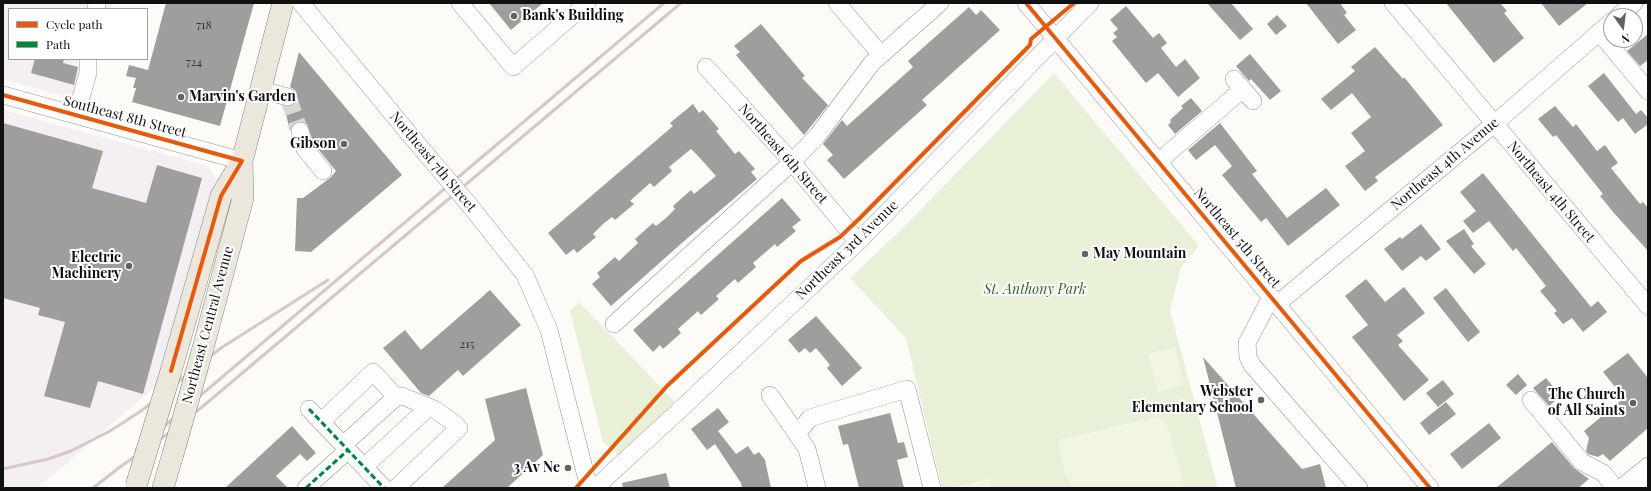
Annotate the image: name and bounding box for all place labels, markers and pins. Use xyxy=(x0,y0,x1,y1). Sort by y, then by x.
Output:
place label: Bank's Building xyxy=(522,8,623,24)
marker: Bank's Building xyxy=(509,11,519,21)
place label: Marvin's Garden xyxy=(189,89,296,105)
marker: Marvin's Garden xyxy=(176,92,186,102)
place label: Gibson xyxy=(290,136,336,152)
marker: Gibson xyxy=(339,139,349,149)
place label: May Mountain xyxy=(1093,246,1186,262)
marker: May Mountain xyxy=(1080,249,1090,259)
place label: Electric Machinery xyxy=(52,250,121,282)
marker: Electric Machinery xyxy=(124,261,134,271)
place label: Webster Elementary School xyxy=(1132,384,1253,416)
place label: The Church of All Saints xyxy=(1548,387,1625,420)
marker: Webster Elementary School xyxy=(1256,395,1266,405)
marker: The Church of All Saints xyxy=(1628,398,1638,408)
place label: 3 Av Ne xyxy=(513,460,560,476)
marker: 3 Av Ne xyxy=(563,463,573,473)

